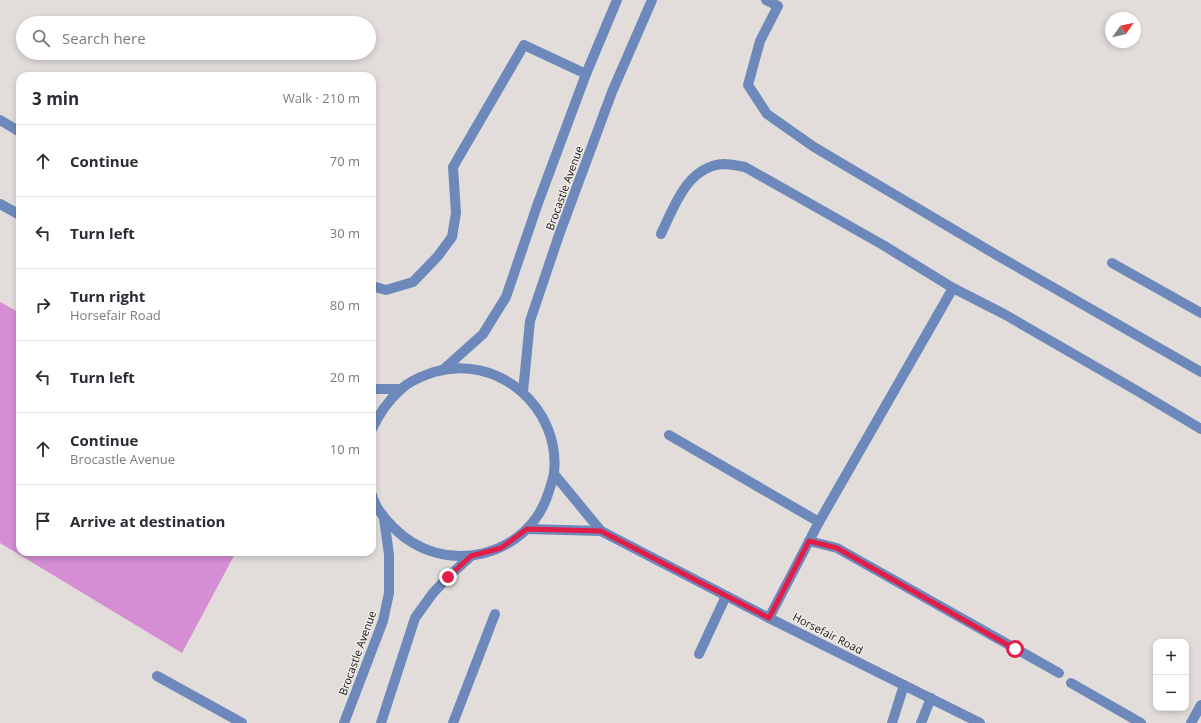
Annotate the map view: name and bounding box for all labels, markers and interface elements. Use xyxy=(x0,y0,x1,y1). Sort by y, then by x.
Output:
north arrow xyxy=(1105,12,1141,48)
search box xyxy=(16,16,376,60)
icon: search xyxy=(30,27,52,49)
text: Search here xyxy=(62,28,146,48)
text: 3 min xyxy=(32,87,79,110)
text: Walk · 210 m xyxy=(283,89,360,107)
street label: Brocastle Avenue xyxy=(542,144,586,232)
icon: ahead xyxy=(32,150,54,172)
text: Continue xyxy=(70,151,138,171)
text: 70 m xyxy=(330,152,360,170)
icon: left xyxy=(32,222,54,244)
text: Turn left xyxy=(70,223,135,243)
text: 30 m xyxy=(330,224,360,242)
text: Turn right xyxy=(70,286,145,306)
icon: right xyxy=(32,294,54,316)
text: 80 m xyxy=(330,296,360,314)
text: Horsefair Road xyxy=(70,306,161,324)
icon: left xyxy=(32,366,54,388)
text: Turn left xyxy=(70,367,135,387)
text: 20 m xyxy=(330,368,360,386)
text: Continue xyxy=(70,430,138,450)
icon: ahead xyxy=(32,438,54,460)
text: 10 m xyxy=(330,440,360,458)
text: Brocastle Avenue xyxy=(70,450,175,468)
icon: arrive xyxy=(32,510,54,532)
text: Arrive at destination xyxy=(70,511,225,531)
route end xyxy=(439,568,457,586)
street label: Brocastle Avenue xyxy=(335,609,379,697)
street label: Horsefair Road xyxy=(790,609,866,657)
map controls xyxy=(1153,639,1189,711)
button: + xyxy=(1153,639,1189,675)
route start xyxy=(1006,640,1024,658)
button: − xyxy=(1153,675,1189,711)

